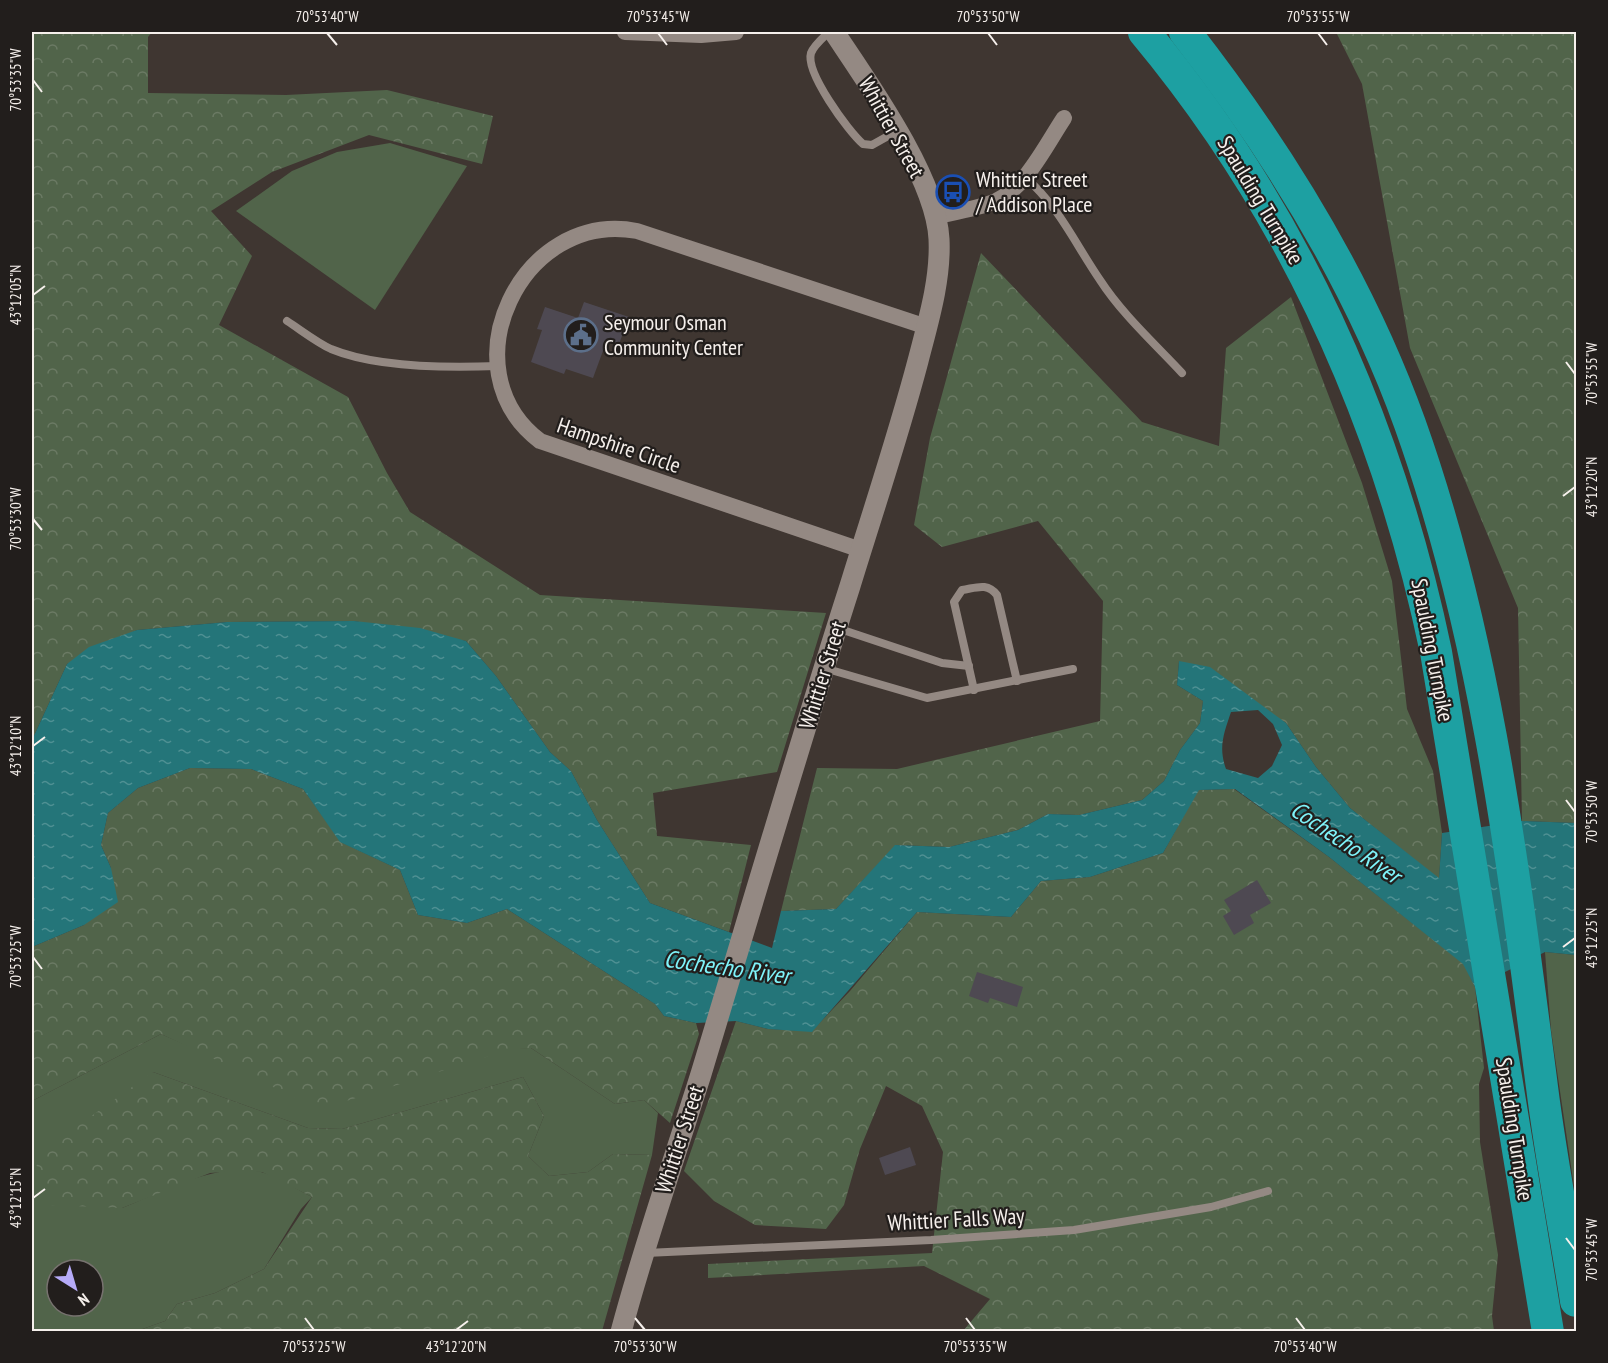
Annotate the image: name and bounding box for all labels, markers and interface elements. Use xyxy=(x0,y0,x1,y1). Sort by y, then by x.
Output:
text: 70°53'40"W xyxy=(295,7,359,26)
text: 70°53'45"W xyxy=(626,7,690,26)
text: 70°53'50"W xyxy=(956,7,1020,26)
text: 70°53'55"W xyxy=(1286,7,1350,26)
text: 70°53'35"W xyxy=(6,48,25,112)
street label: Whittier Street xyxy=(853,71,931,183)
street label: Spaulding Turnpike xyxy=(1212,131,1310,269)
place label: Whittier Street / Addison Place xyxy=(975,165,1092,218)
bus stop icon: Whittier Street / Addison Place xyxy=(935,174,971,210)
text: 43°12'05"N xyxy=(6,265,25,325)
place label: Seymour Osman Community Center xyxy=(604,308,743,361)
public building icon: Seymour Osman Community Center xyxy=(563,317,599,353)
text: 70°53'55"W xyxy=(1582,342,1601,406)
street label: Hampshire Circle xyxy=(553,411,685,479)
text: 43°12'20"N xyxy=(1582,457,1601,517)
text: 70°53'30"W xyxy=(6,487,25,551)
street label: Spaulding Turnpike xyxy=(1405,576,1461,724)
street label: Whittier Street xyxy=(792,618,852,732)
text: 43°12'10"N xyxy=(6,716,25,776)
text: 70°53'50"W xyxy=(1582,780,1601,844)
water label: Cochecho River xyxy=(1285,794,1410,892)
text: 43°12'25"N xyxy=(1582,908,1601,968)
text: 70°53'25"W xyxy=(6,925,25,989)
water label: Cochecho River xyxy=(662,943,795,992)
street label: Spaulding Turnpike xyxy=(1490,1055,1540,1203)
street label: Whittier Street xyxy=(648,1082,710,1196)
text: 43°12'15"N xyxy=(6,1168,25,1228)
street label: Whittier Falls Way xyxy=(887,1201,1026,1237)
text: 70°53'45"W xyxy=(1582,1218,1601,1282)
north arrow xyxy=(45,1258,105,1318)
text: N xyxy=(75,1289,93,1311)
text: 70°53'25"W xyxy=(282,1337,346,1356)
text: 43°12'20"N xyxy=(426,1337,486,1356)
text: 70°53'30"W xyxy=(613,1337,677,1356)
text: 70°53'35"W xyxy=(943,1337,1007,1356)
text: 70°53'40"W xyxy=(1273,1337,1337,1356)

